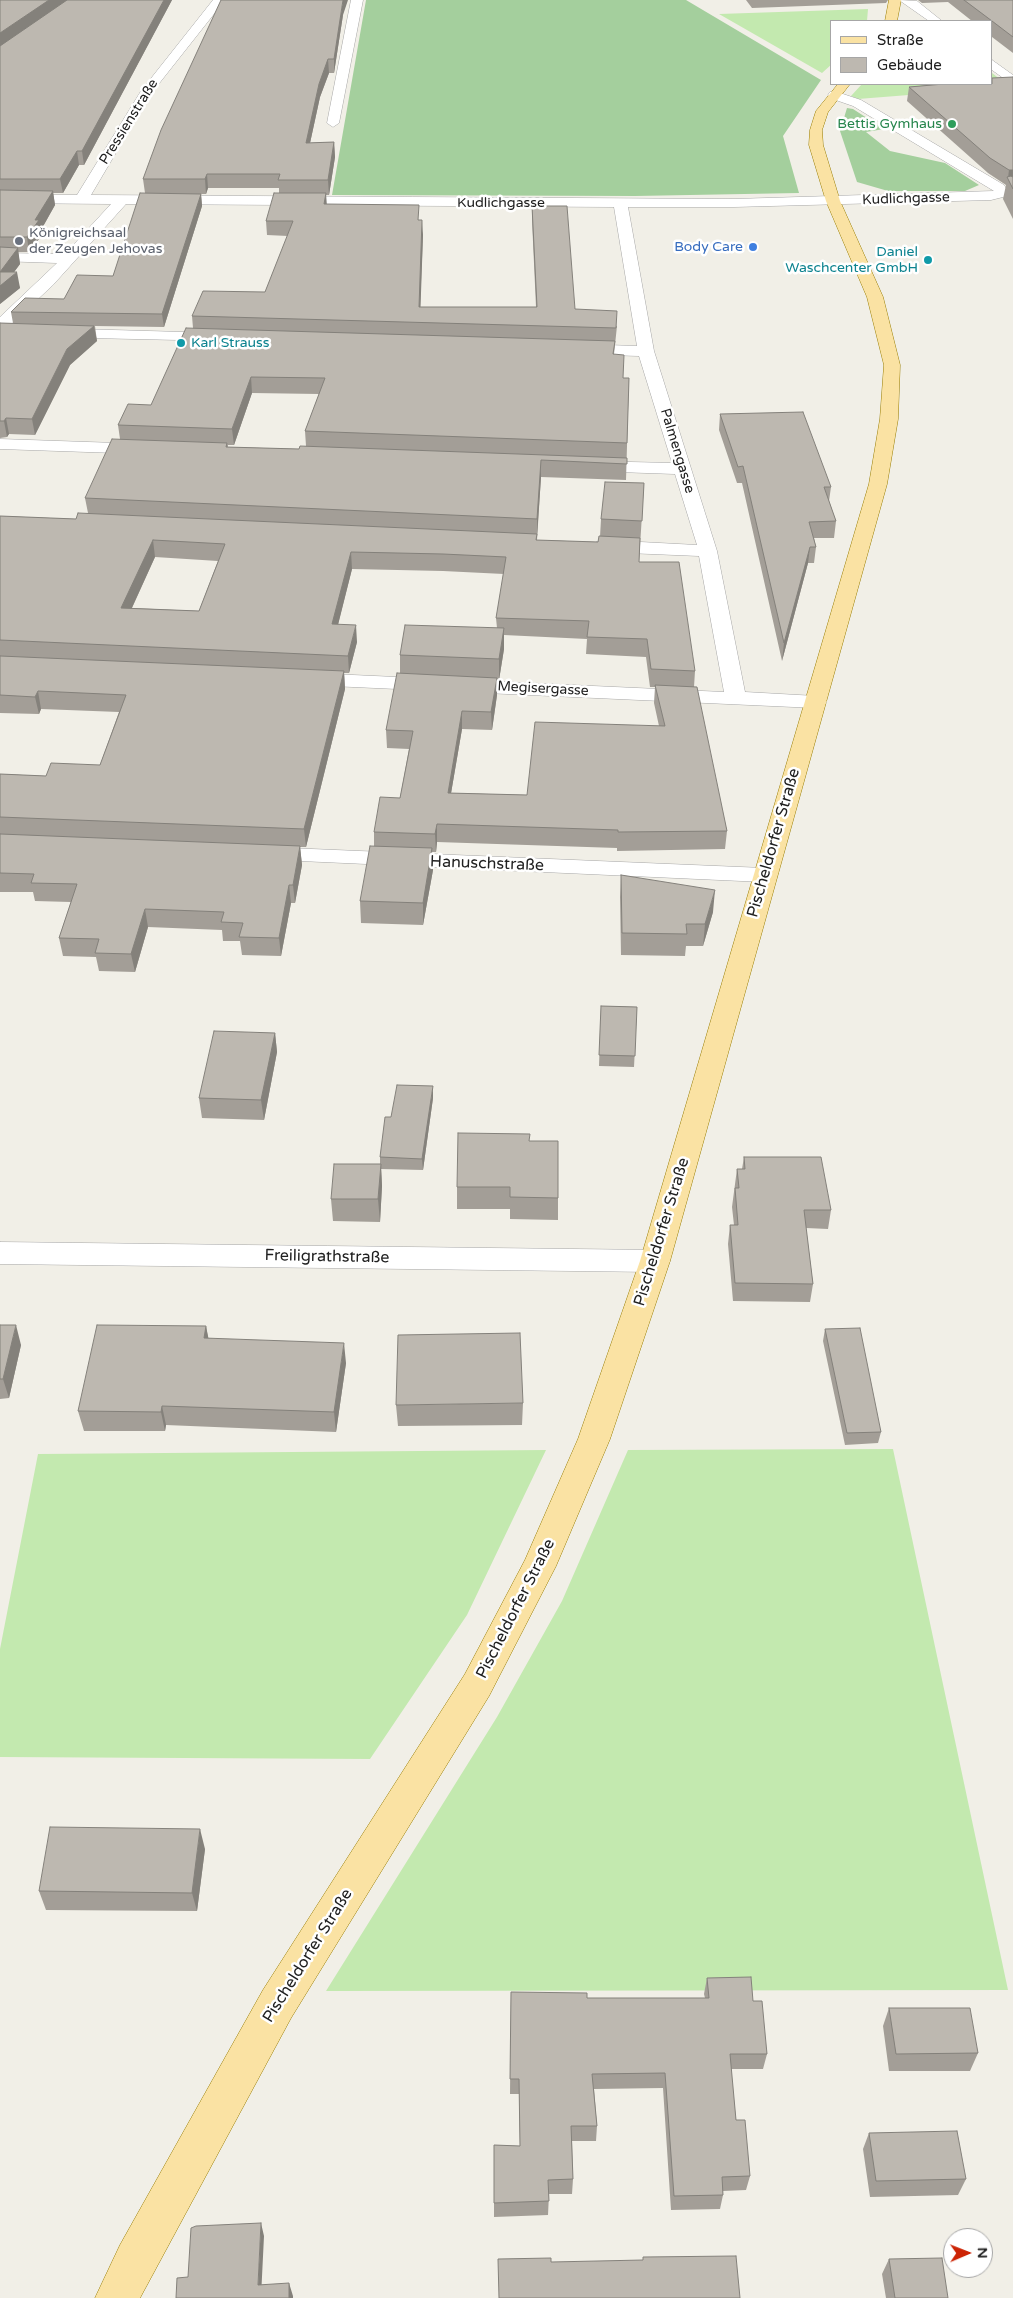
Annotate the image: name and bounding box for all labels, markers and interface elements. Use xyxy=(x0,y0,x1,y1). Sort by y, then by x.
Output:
legend xyxy=(830,20,993,85)
text: Straße xyxy=(877,31,923,49)
text: Gebäude xyxy=(877,56,942,74)
street label: Pressienstraße xyxy=(96,76,162,168)
place label: Bettis Gymhaus xyxy=(837,116,942,132)
marker: Bettis Gymhaus xyxy=(946,118,958,130)
street label: Kudlichgasse xyxy=(862,189,950,209)
street label: Kudlichgasse xyxy=(457,195,545,211)
place label: Königreichsaal der Zeugen Jehovas xyxy=(29,225,162,258)
marker: Königreichsaal der Zeugen Jehovas xyxy=(13,235,25,247)
place label: Body Care xyxy=(674,239,743,255)
marker: Body Care xyxy=(747,241,759,253)
place label: Daniel Waschcenter GmbH xyxy=(785,244,918,276)
marker: Daniel Waschcenter GmbH xyxy=(922,254,934,266)
place label: Karl Strauss xyxy=(191,335,270,351)
marker: Karl Strauss xyxy=(175,337,187,349)
street label: Palmengasse xyxy=(656,407,698,495)
street label: Megisergasse xyxy=(497,678,589,700)
street label: Pischeldorfer Straße xyxy=(744,766,804,920)
street label: Hanuschstraße xyxy=(430,852,544,876)
street label: Pischeldorfer Straße xyxy=(630,1156,694,1308)
street label: Freiligrathstraße xyxy=(264,1246,390,1268)
street label: Pischeldorfer Straße xyxy=(472,1536,560,1682)
street label: Pischeldorfer Straße xyxy=(259,1886,357,2026)
north arrow xyxy=(943,2228,993,2278)
text: N xyxy=(974,2247,991,2259)

